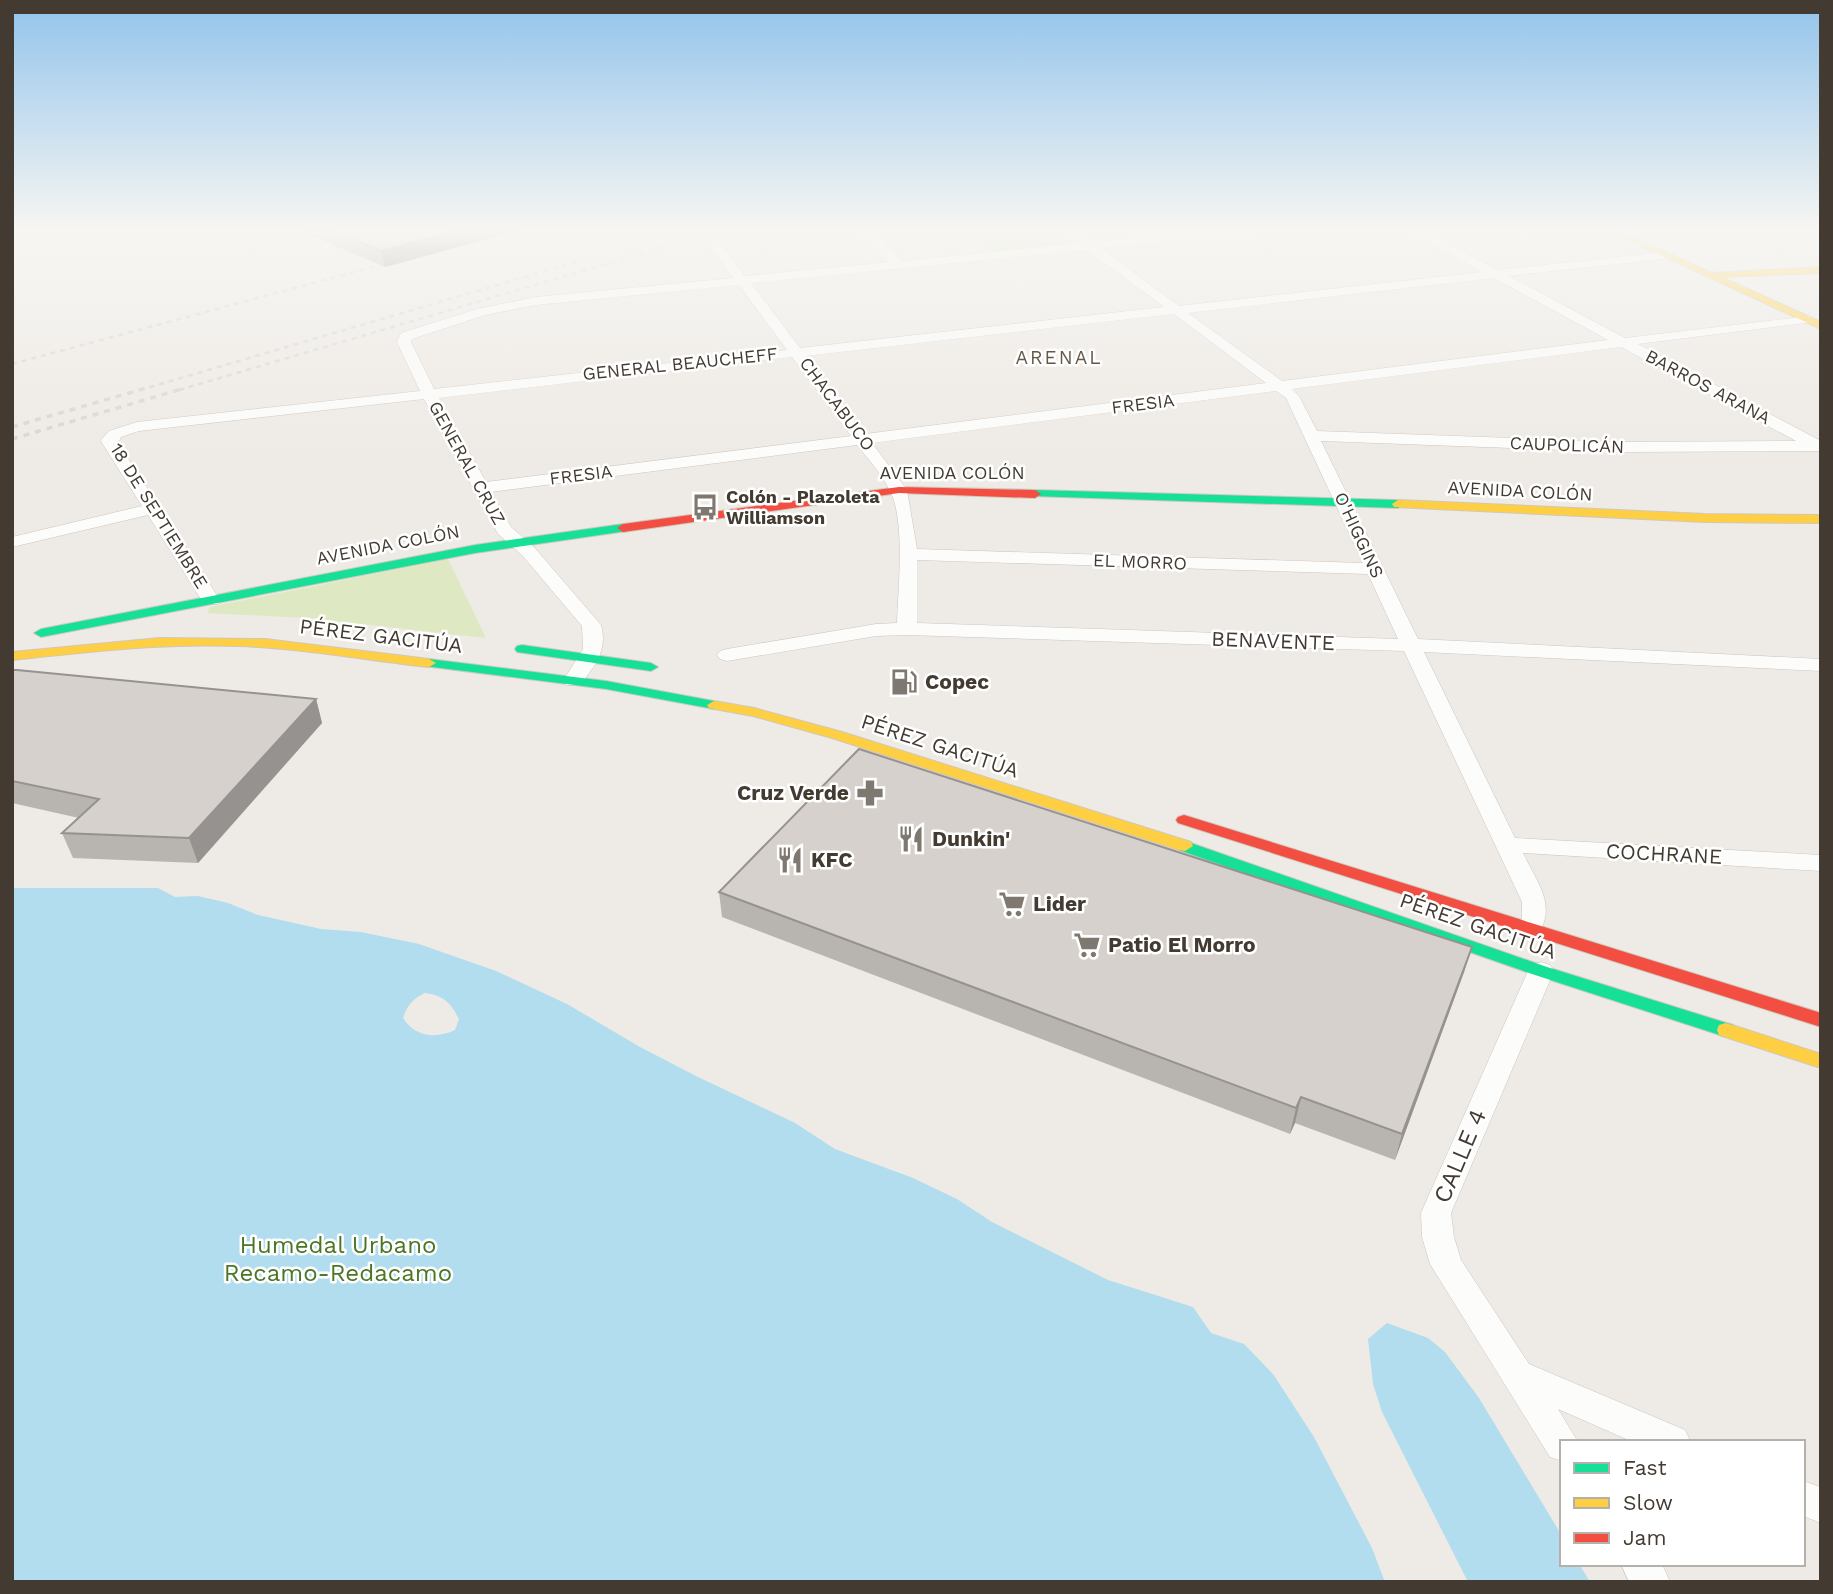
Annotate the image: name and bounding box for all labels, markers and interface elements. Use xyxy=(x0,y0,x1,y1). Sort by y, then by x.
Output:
street label: GENERAL BEAUCHEFF xyxy=(581,343,778,384)
street label: BARROS ARANA xyxy=(1642,345,1774,428)
district label: ARENAL xyxy=(1015,346,1103,369)
street label: CHACABUCO xyxy=(795,353,879,455)
street label: FRESIA xyxy=(1110,389,1176,418)
street label: GENERAL CRUZ xyxy=(425,397,510,528)
street label: CAUPOLICÁN xyxy=(1509,432,1625,457)
street label: 18 DE SEPTIEMBRE xyxy=(106,439,213,592)
street label: FRESIA xyxy=(548,460,614,489)
street label: AVENIDA COLÓN xyxy=(879,462,1025,483)
street label: AVENIDA COLÓN xyxy=(1447,476,1593,505)
place label: Colón - Plazoleta Williamson xyxy=(726,486,880,528)
street label: O'HIGGINS xyxy=(1330,488,1388,581)
bus stop icon: Colón - Plazoleta Williamson xyxy=(690,492,720,522)
street label: AVENIDA COLÓN xyxy=(315,520,461,569)
street label: EL MORRO xyxy=(1093,549,1187,574)
street label: PÉREZ GACITÚA xyxy=(298,613,464,658)
street label: BENAVENTE xyxy=(1211,626,1335,655)
fuel station icon: Copec xyxy=(889,667,919,697)
place label: Copec xyxy=(925,669,989,694)
street label: PÉREZ GACITÚA xyxy=(858,708,1022,783)
pharmacy icon: Cruz Verde xyxy=(855,778,885,808)
place label: Cruz Verde xyxy=(737,780,849,805)
restaurant icon: Dunkin' xyxy=(896,824,926,854)
place label: Dunkin' xyxy=(932,826,1010,851)
street label: COCHRANE xyxy=(1605,838,1723,869)
restaurant icon: KFC xyxy=(775,845,805,875)
place label: KFC xyxy=(811,847,853,872)
street label: PÉREZ GACITÚA xyxy=(1397,887,1560,964)
supermarket icon: Lider xyxy=(997,889,1027,919)
place label: Lider xyxy=(1033,891,1086,916)
supermarket icon: Patio El Morro xyxy=(1072,930,1102,960)
place label: Patio El Morro xyxy=(1108,932,1256,957)
street label: CALLE 4 xyxy=(1428,1105,1492,1207)
park label: Humedal Urbano Recamo-Redacamo xyxy=(224,1231,452,1287)
legend xyxy=(1560,1440,1805,1566)
text: Fast xyxy=(1623,1455,1667,1480)
text: Slow xyxy=(1623,1490,1673,1515)
text: Jam xyxy=(1623,1525,1666,1550)

